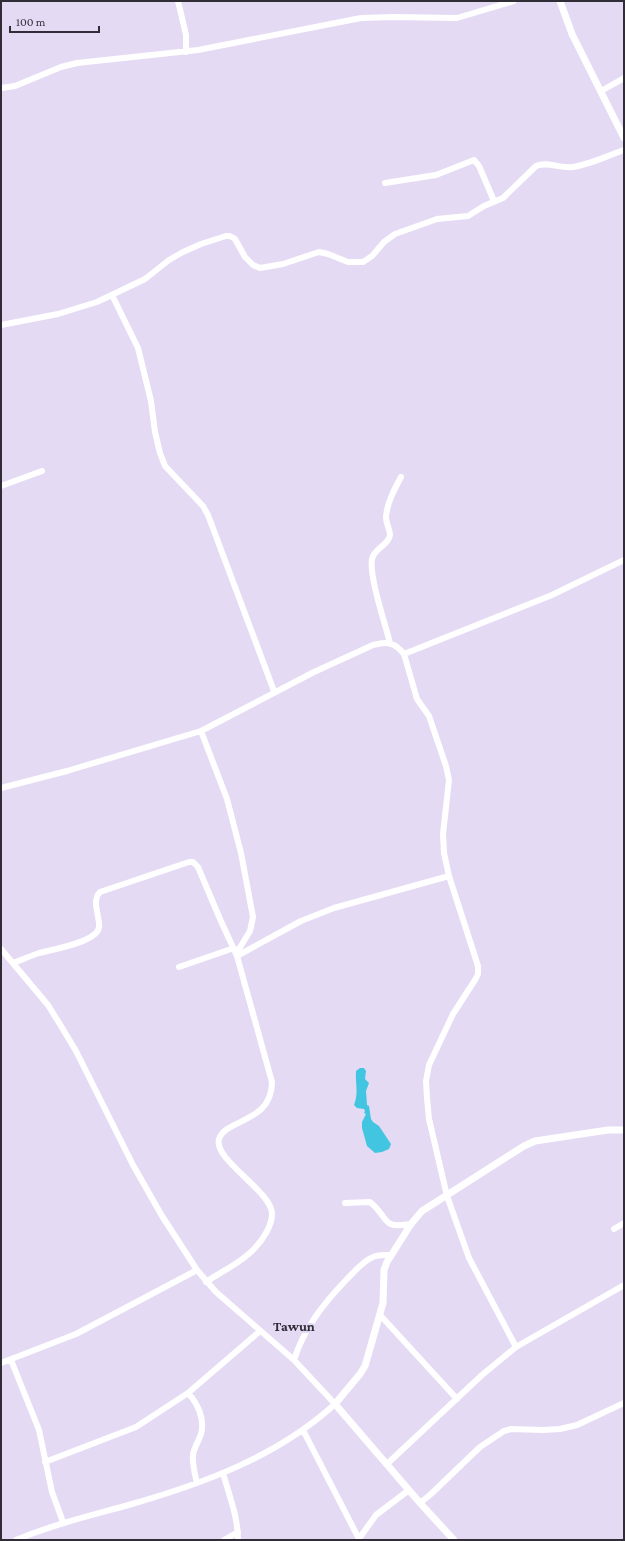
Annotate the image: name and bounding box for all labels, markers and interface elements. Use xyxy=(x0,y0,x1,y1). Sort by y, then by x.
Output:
scale bar xyxy=(10,8,99,34)
text: 100 m xyxy=(16,15,46,29)
district label: Tawun xyxy=(273,1318,315,1334)

